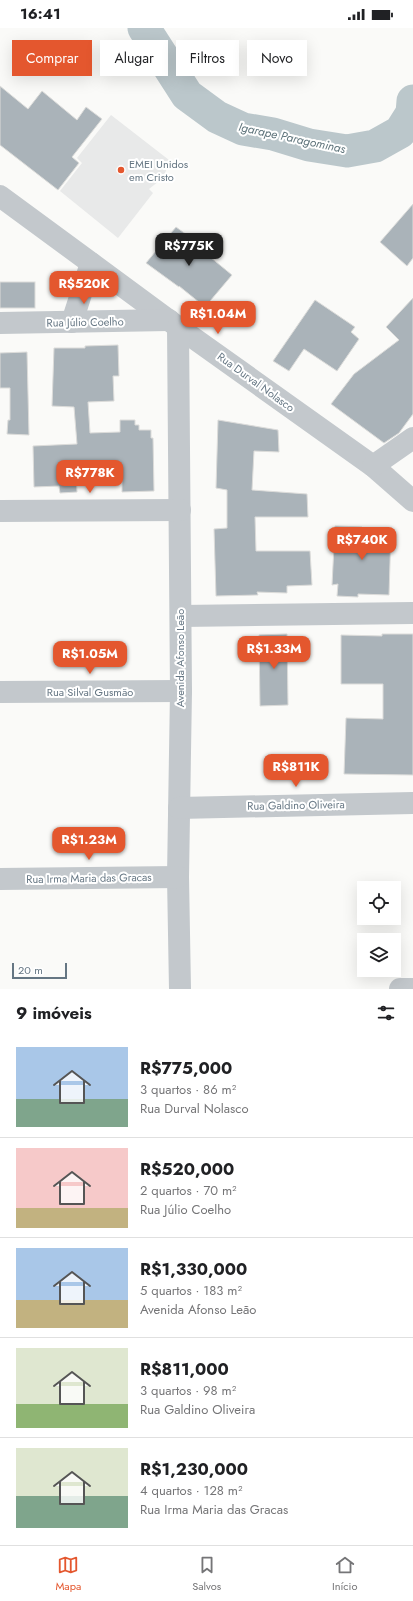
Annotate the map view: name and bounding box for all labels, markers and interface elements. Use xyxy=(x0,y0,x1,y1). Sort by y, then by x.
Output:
text: 16:41 xyxy=(20,3,61,25)
chip: Comprar xyxy=(12,40,92,76)
chip: Alugar xyxy=(100,40,168,76)
chip: Filtros xyxy=(176,40,239,76)
chip: Novo xyxy=(247,40,307,76)
water label: Igarape Paragominas xyxy=(237,118,347,158)
place label: EMEI Unidos em Cristo xyxy=(129,156,189,185)
marker: EMEI Unidos em Cristo xyxy=(116,165,126,175)
pin: R$775K xyxy=(156,233,222,267)
text: R$775K xyxy=(164,236,214,255)
pin: R$520K xyxy=(51,271,117,305)
text: R$520K xyxy=(58,274,110,293)
pin: R$1.04M xyxy=(181,301,255,335)
text: R$1.04M xyxy=(190,304,246,323)
street label: Rua Júlio Coelho xyxy=(46,313,124,331)
street label: Rua Durval Nolasco xyxy=(214,349,298,415)
pin: R$778K xyxy=(57,460,123,494)
text: R$778K xyxy=(65,463,115,482)
pin: R$740K xyxy=(329,527,395,561)
text: R$740K xyxy=(336,530,388,549)
street label: Avenida Afonso Leão xyxy=(172,609,188,707)
pin: R$1.33M xyxy=(237,636,311,670)
text: R$1.33M xyxy=(246,639,302,658)
pin: R$1.05M xyxy=(53,641,127,675)
text: R$1.05M xyxy=(62,644,118,663)
street label: Rua Silval Gusmão xyxy=(47,684,133,700)
pin: R$811K xyxy=(263,754,329,788)
text: R$811K xyxy=(273,757,319,776)
street label: Rua Galdino Oliveira xyxy=(247,796,345,814)
pin: R$1.23M xyxy=(52,827,126,861)
text: R$1.23M xyxy=(61,830,117,849)
street label: Rua Irma Maria das Gracas xyxy=(26,869,152,887)
map controls xyxy=(357,881,401,977)
button: locate xyxy=(357,881,401,925)
button: layers xyxy=(357,933,401,977)
scale bar xyxy=(12,961,67,980)
text: 20 m xyxy=(18,962,43,978)
text: 9 imóveis xyxy=(16,1001,92,1025)
icon: filters xyxy=(375,1002,397,1024)
text: R$775,000 xyxy=(140,1056,232,1080)
icon: home xyxy=(48,1063,96,1111)
text: 3 quartos · 86 m² xyxy=(140,1080,236,1099)
text: Rua Durval Nolasco xyxy=(140,1099,249,1118)
text: R$520,000 xyxy=(140,1157,234,1181)
icon: home xyxy=(48,1164,96,1212)
text: 2 quartos · 70 m² xyxy=(140,1181,237,1200)
text: Rua Júlio Coelho xyxy=(140,1200,231,1219)
text: R$1,330,000 xyxy=(140,1257,247,1281)
icon: home xyxy=(48,1264,96,1312)
text: 5 quartos · 183 m² xyxy=(140,1281,242,1300)
text: Avenida Afonso Leão xyxy=(140,1300,256,1319)
text: R$811,000 xyxy=(140,1357,229,1381)
icon: home xyxy=(48,1364,96,1412)
text: 3 quartos · 98 m² xyxy=(140,1381,236,1400)
text: Rua Galdino Oliveira xyxy=(140,1400,255,1419)
text: R$1,230,000 xyxy=(140,1457,248,1481)
icon: home xyxy=(48,1464,96,1512)
text: 4 quartos · 128 m² xyxy=(140,1481,242,1500)
text: Rua Irma Maria das Gracas xyxy=(140,1500,288,1519)
tab: Mapa xyxy=(55,1554,81,1594)
tab: Salvos xyxy=(192,1554,221,1594)
tab: Início xyxy=(332,1554,358,1594)

